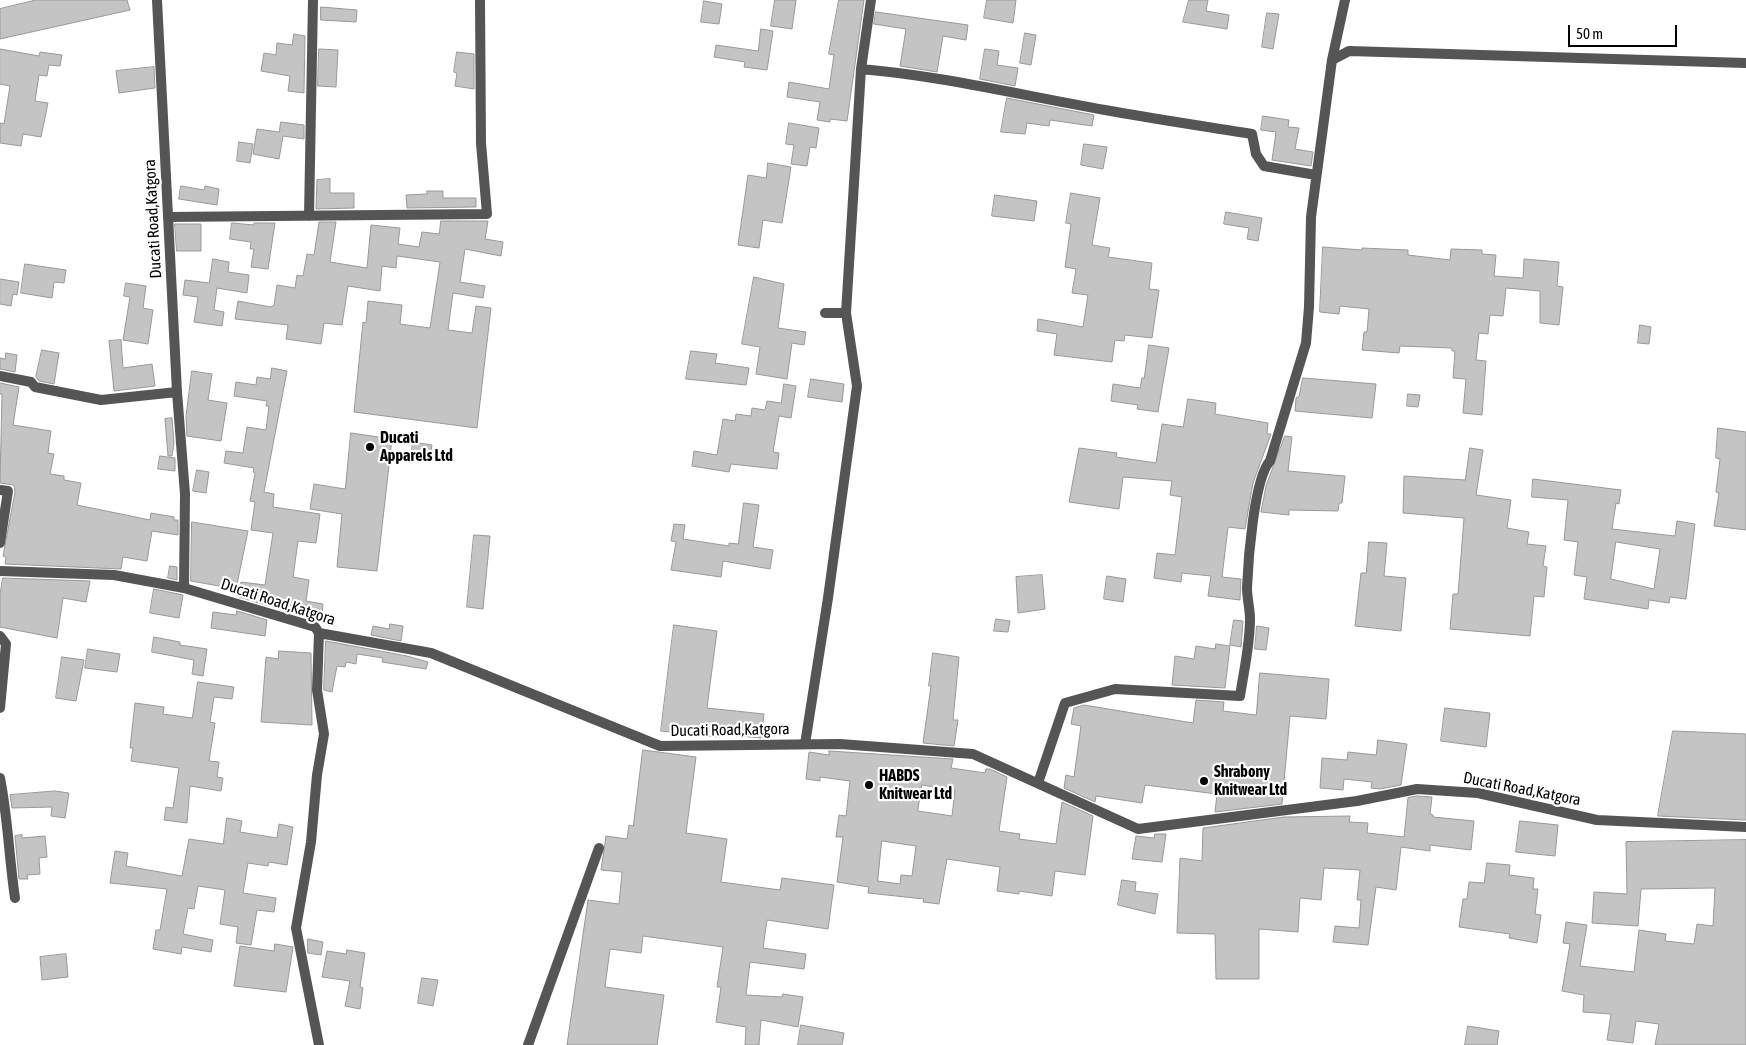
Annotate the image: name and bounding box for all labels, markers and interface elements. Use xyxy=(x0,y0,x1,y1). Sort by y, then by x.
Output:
scale bar xyxy=(1571,15,1680,47)
text: 50 m xyxy=(1576,25,1603,42)
street label: Ducati Road,Katgora xyxy=(140,159,166,279)
place label: Ducati Apparels Ltd xyxy=(380,428,453,466)
marker: Ducati Apparels Ltd xyxy=(364,441,376,453)
street label: Ducati Road,Katgora xyxy=(218,574,338,630)
street label: Ducati Road,Katgora xyxy=(670,719,790,741)
place label: Shrabony Knitwear Ltd xyxy=(1214,762,1287,800)
place label: HABDS Knitwear Ltd xyxy=(879,766,952,804)
street label: Ducati Road,Katgora xyxy=(1462,768,1582,810)
marker: Shrabony Knitwear Ltd xyxy=(1198,775,1210,787)
marker: HABDS Knitwear Ltd xyxy=(863,779,875,791)

